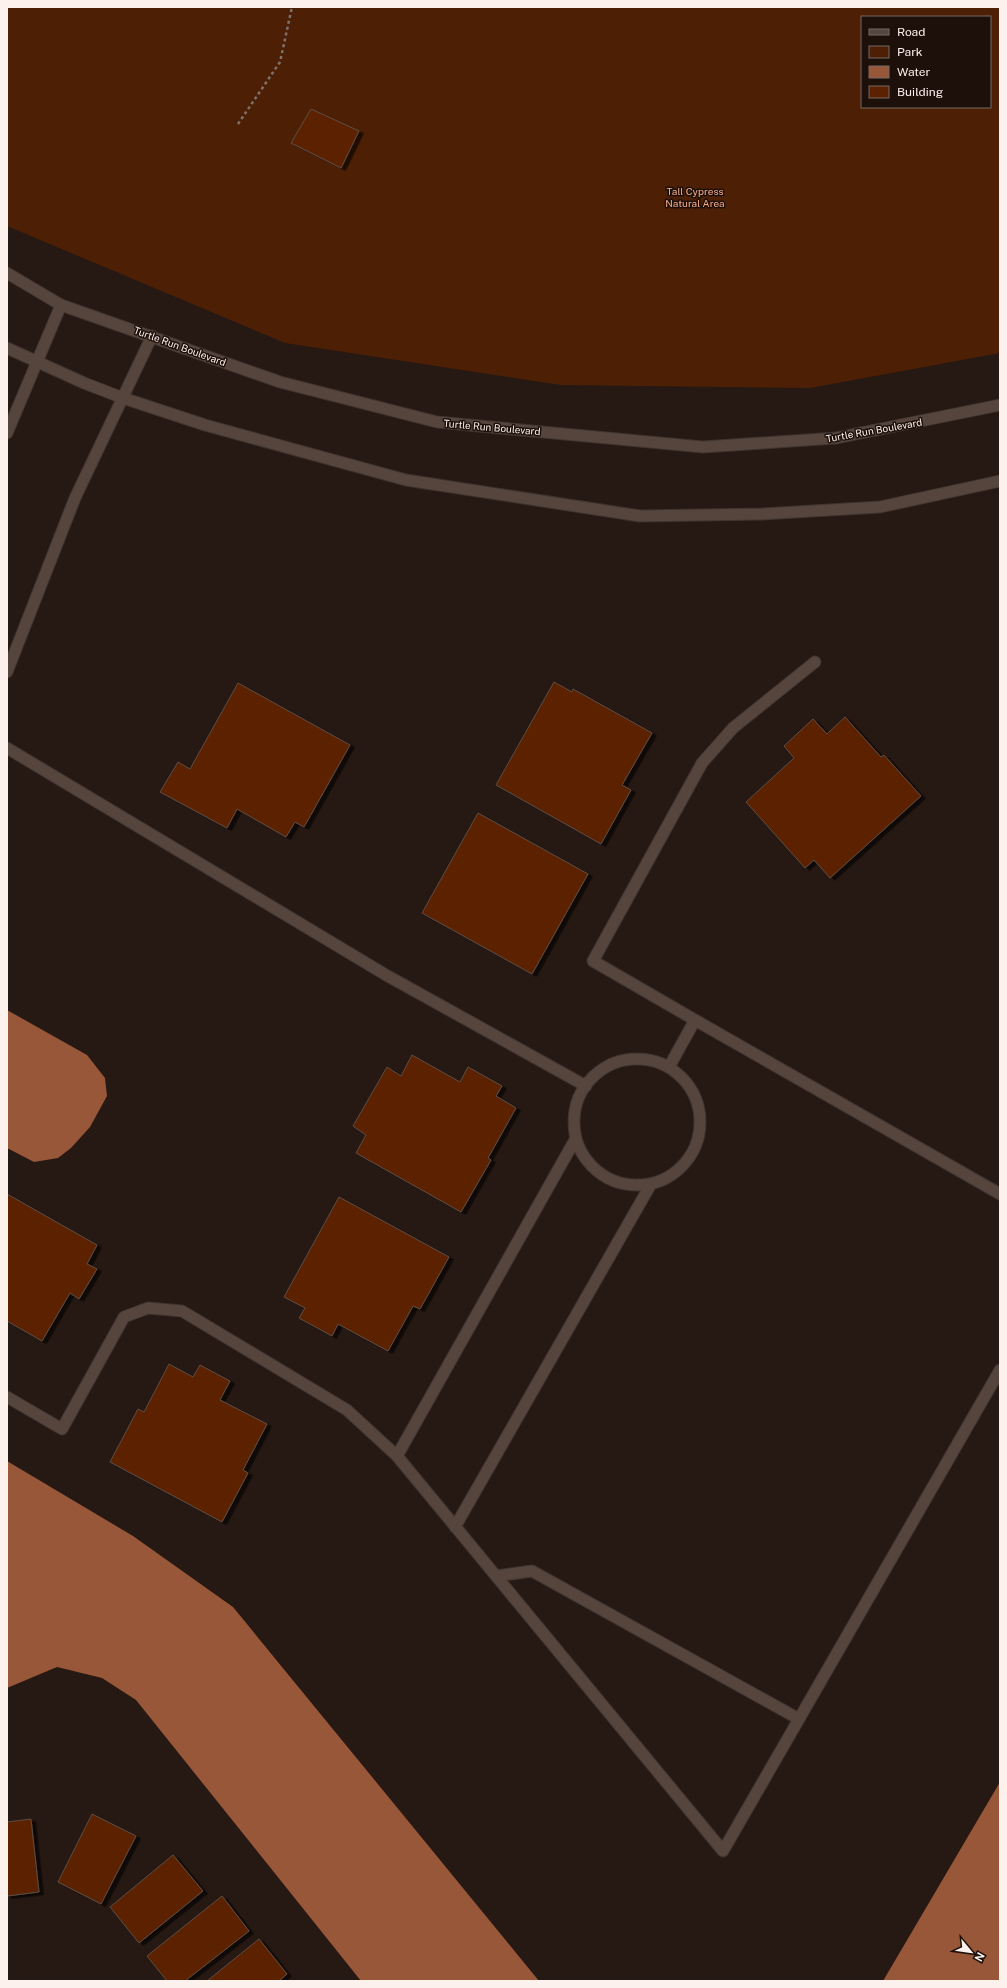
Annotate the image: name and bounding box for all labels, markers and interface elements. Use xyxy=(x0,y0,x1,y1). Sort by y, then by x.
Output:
legend xyxy=(861,16,991,108)
text: Road xyxy=(897,25,925,39)
text: Park xyxy=(897,45,923,59)
text: Water xyxy=(897,65,931,79)
text: Building xyxy=(897,85,943,99)
park label: Tall Cypress Natural Area xyxy=(665,185,725,209)
street label: Turtle Run Boulevard xyxy=(132,324,228,368)
street label: Turtle Run Boulevard xyxy=(825,416,923,444)
street label: Turtle Run Boulevard xyxy=(443,417,541,437)
north arrow xyxy=(951,1932,991,1972)
text: N xyxy=(972,1950,987,1964)

